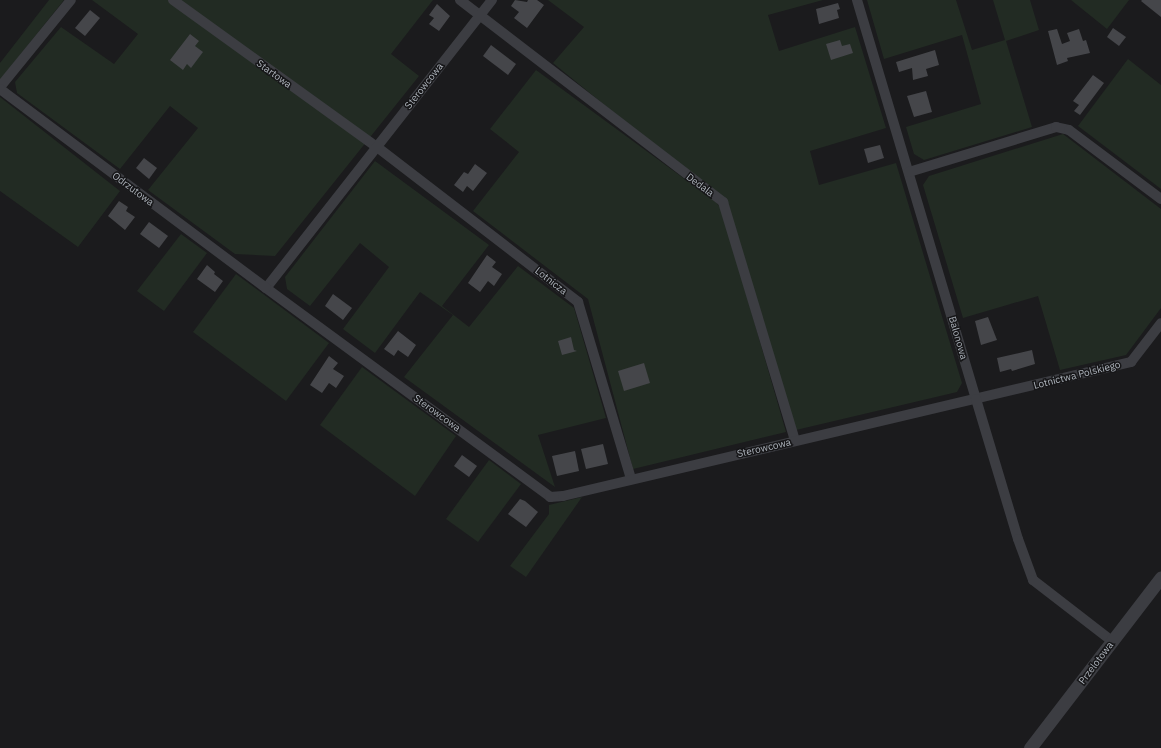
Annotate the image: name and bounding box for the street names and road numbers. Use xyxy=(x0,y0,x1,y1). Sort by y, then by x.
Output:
street label: Startowa xyxy=(254,57,294,91)
street label: Sterowcowa xyxy=(402,61,446,111)
street label: Odrzutowa xyxy=(110,170,156,208)
street label: Dedala xyxy=(684,171,716,199)
street label: Lotnicza xyxy=(533,265,569,297)
street label: Balonowa xyxy=(946,315,970,361)
street label: Lotnictwa Polskiego xyxy=(1032,358,1122,392)
street label: Sterowcowa xyxy=(411,392,463,434)
street label: Sterowcowa xyxy=(736,436,792,460)
street label: Przelotowa xyxy=(1076,639,1116,687)

